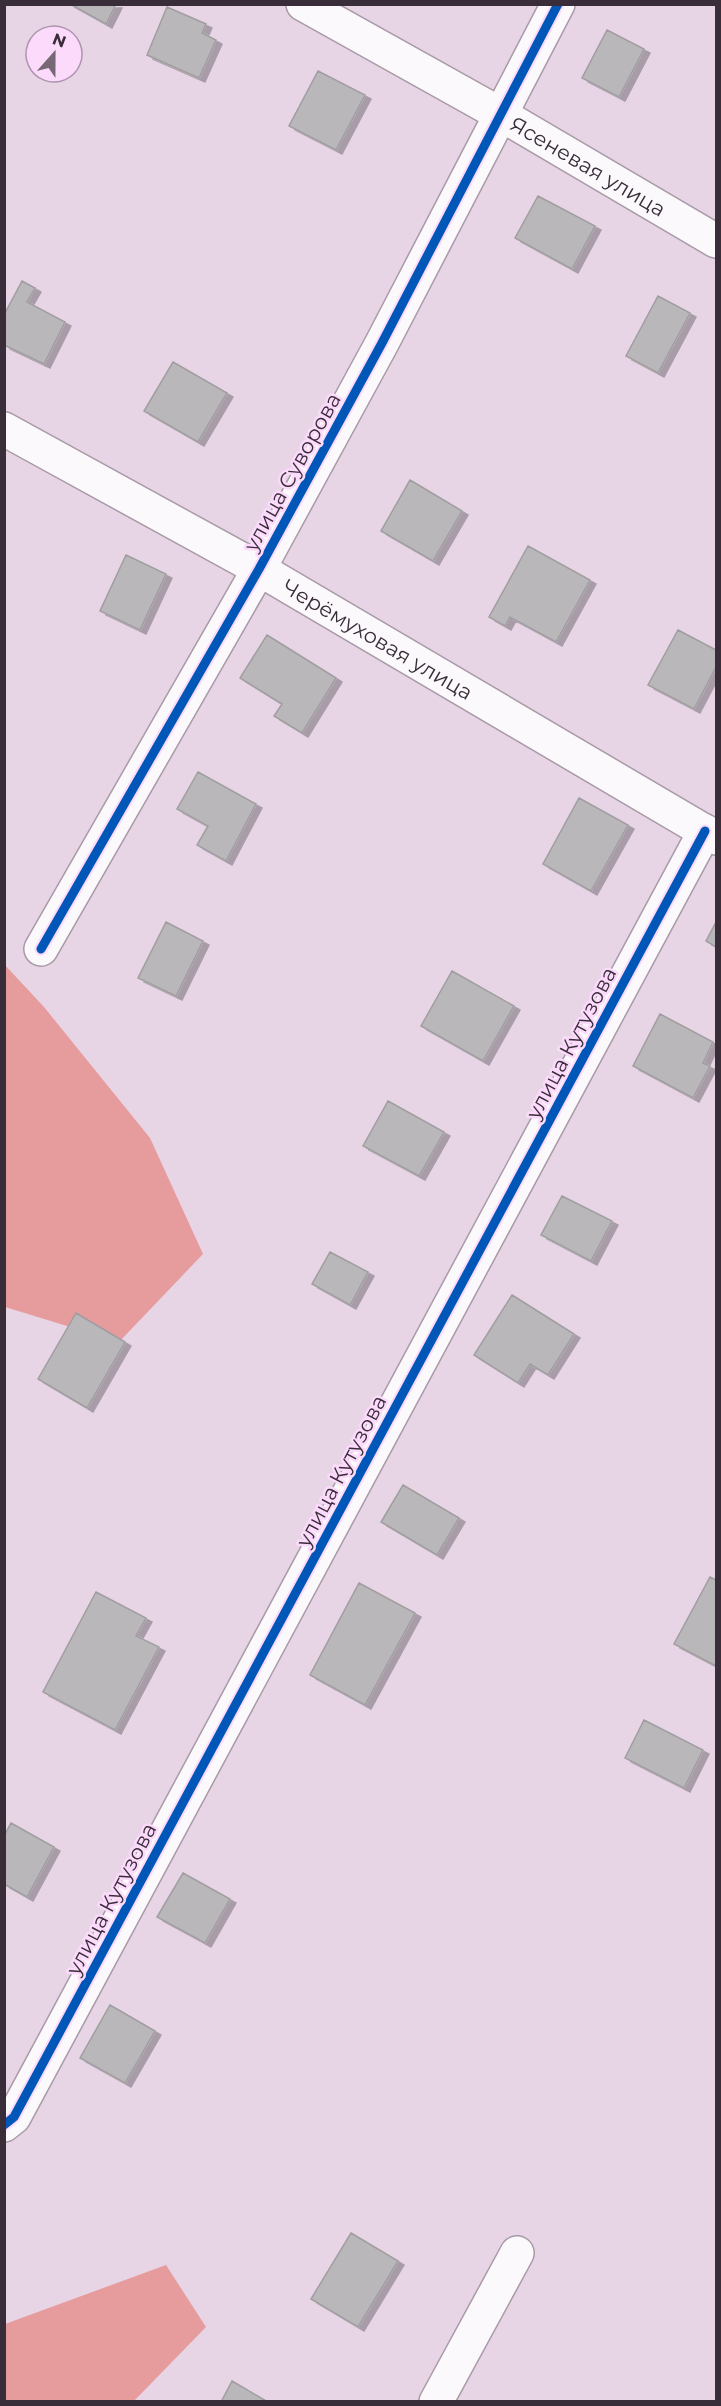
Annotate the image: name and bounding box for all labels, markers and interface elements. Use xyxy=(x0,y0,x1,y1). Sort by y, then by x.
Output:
north arrow xyxy=(24,24,84,84)
text: N xyxy=(50,29,69,52)
street label: Ясеневая улица xyxy=(506,110,670,221)
street label: улица Суворова xyxy=(238,389,346,556)
street label: Черёмуховая улица xyxy=(279,573,478,705)
street label: улица Кутузова xyxy=(520,963,622,1124)
street label: улица Кутузова xyxy=(290,1391,392,1552)
street label: улица Кутузова xyxy=(60,1819,162,1980)

